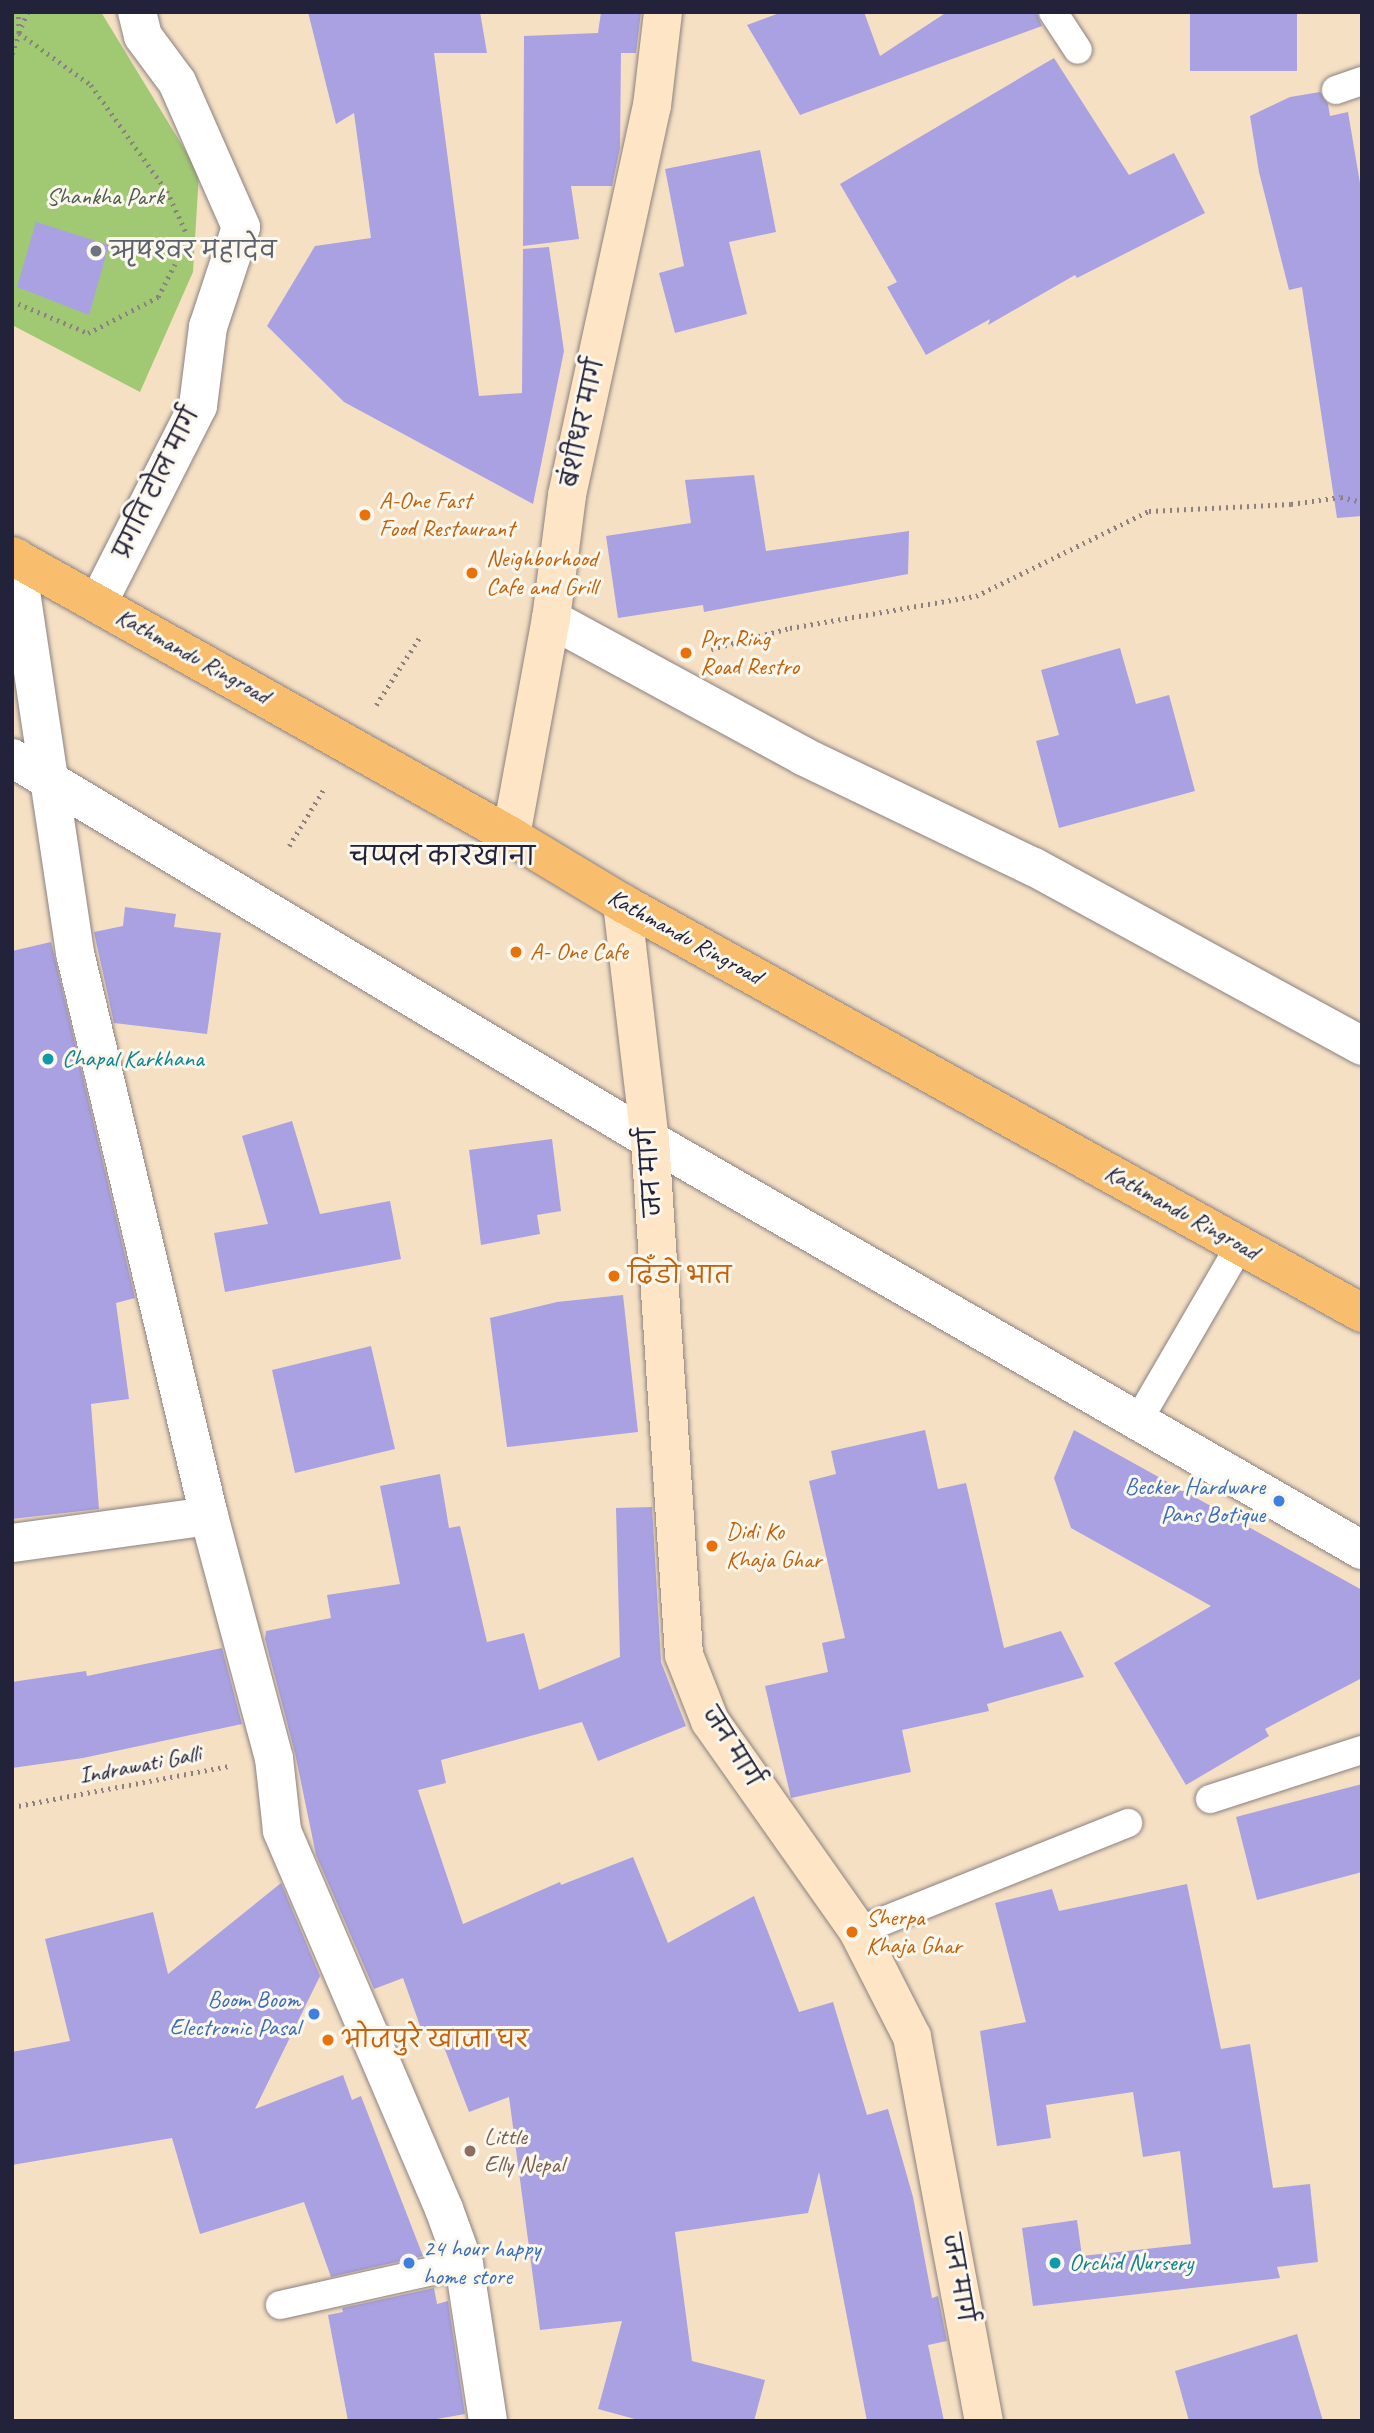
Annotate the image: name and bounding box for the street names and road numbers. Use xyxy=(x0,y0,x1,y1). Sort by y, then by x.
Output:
street label: बंशीधर मार्ग xyxy=(555,356,611,490)
street label: प्रगति टोल मार्ग xyxy=(108,403,206,563)
street label: Kathmandu Ringroad xyxy=(111,602,275,710)
street label: Kathmandu Ringroad xyxy=(603,883,767,991)
street label: जन मार्ग xyxy=(634,1127,668,1217)
street label: Kathmandu Ringroad xyxy=(1100,1158,1264,1266)
street label: जन मार्ग xyxy=(696,1702,768,1792)
street label: Indrawati Galli xyxy=(77,1739,203,1791)
street label: जन मार्ग xyxy=(936,2232,980,2324)

